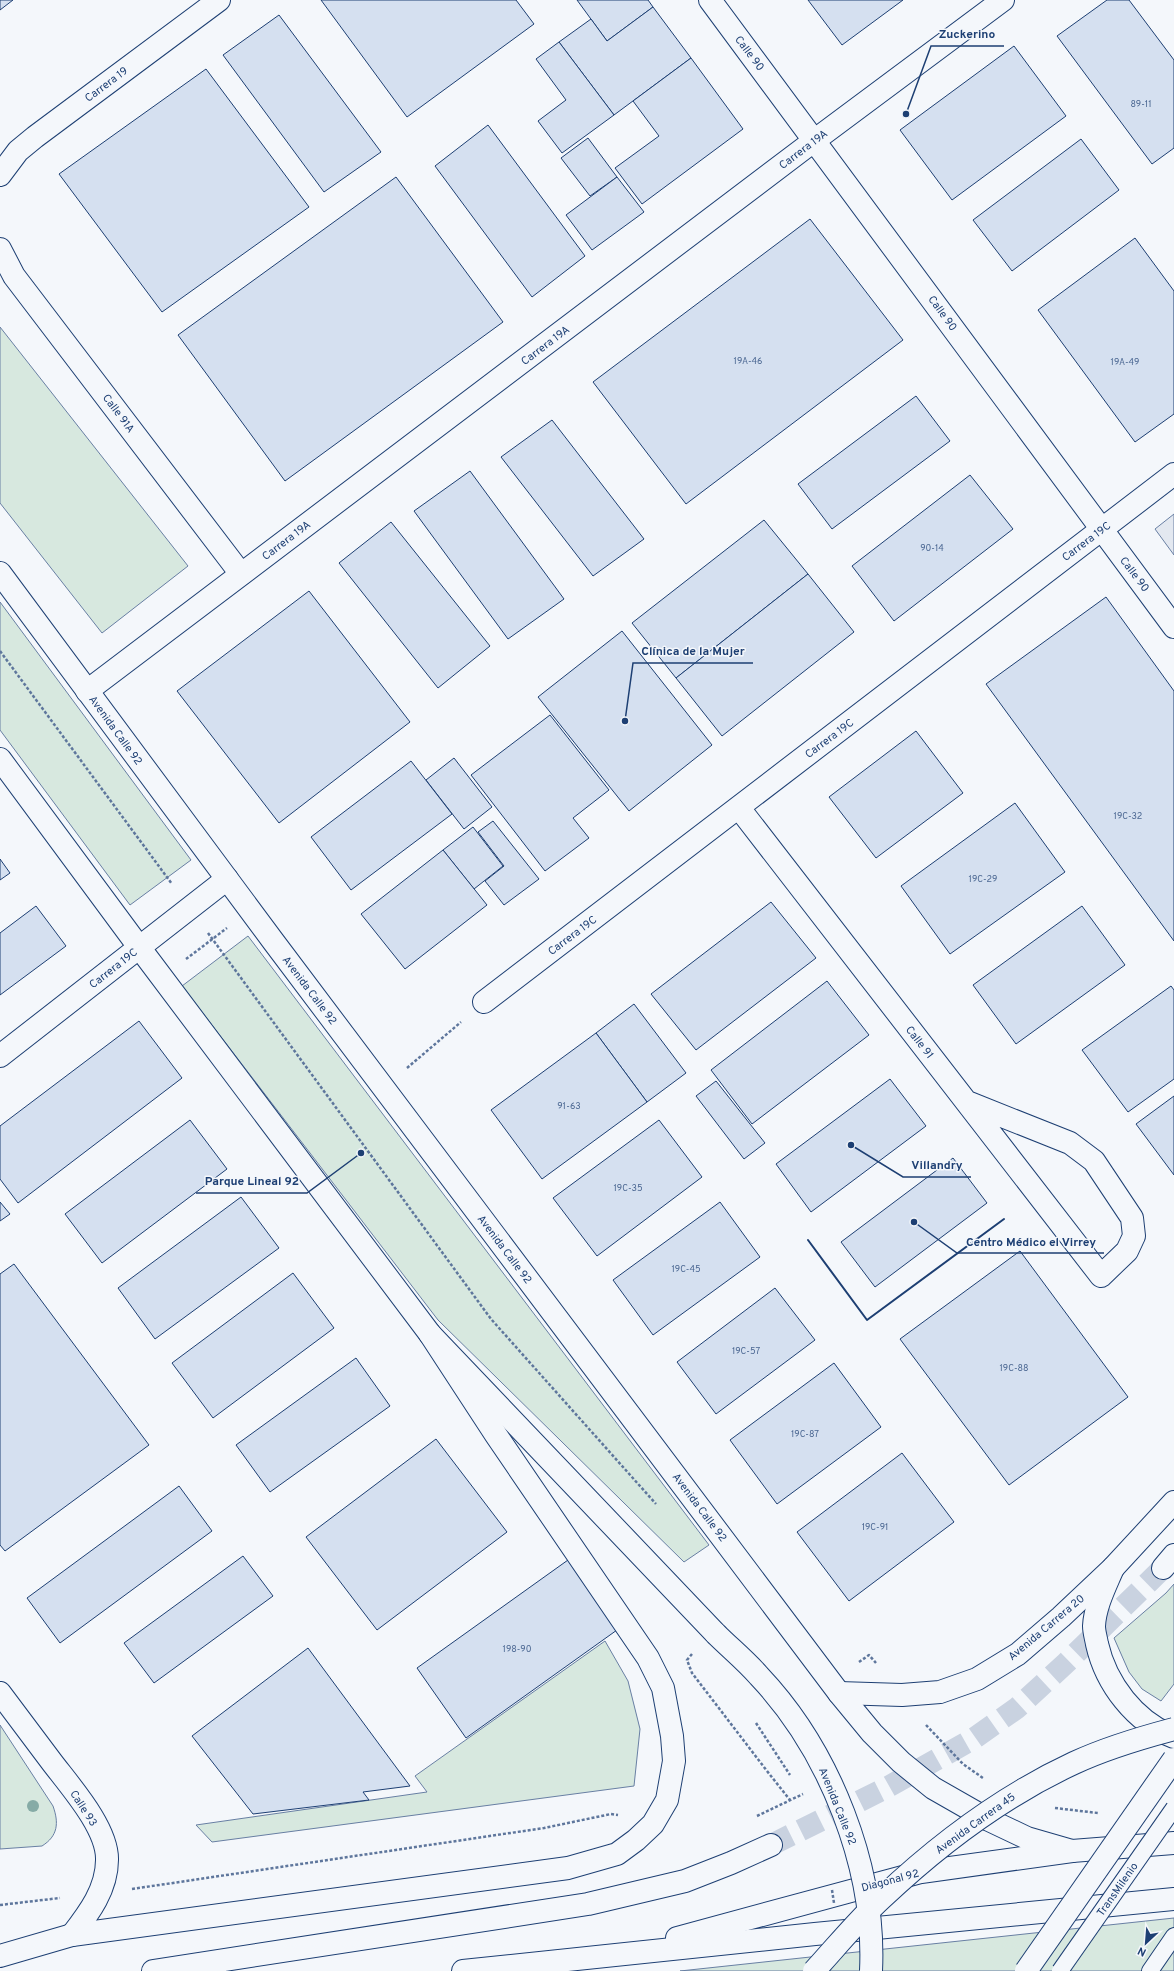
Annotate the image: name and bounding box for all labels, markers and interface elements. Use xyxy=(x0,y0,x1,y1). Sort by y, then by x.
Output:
callout: Zuckerino xyxy=(931,22,1004,46)
text: Zuckerino xyxy=(939,27,995,43)
street label: Calle 90 xyxy=(731,33,767,74)
street label: Carrera 19 xyxy=(82,64,131,106)
house number: 89-11 xyxy=(1131,99,1152,110)
street label: Carrera 19A xyxy=(776,127,831,173)
street label: Calle 90 xyxy=(925,293,960,334)
street label: Carrera 19A xyxy=(518,323,573,369)
house number: 19A-46 xyxy=(734,356,762,367)
house number: 19A-49 xyxy=(1111,357,1139,368)
street label: Calle 91A xyxy=(99,391,137,436)
street label: Carrera 19A xyxy=(259,518,314,564)
street label: Carrera 19C xyxy=(1059,519,1114,565)
house number: 90-14 xyxy=(920,543,944,554)
street label: Calle 90 xyxy=(1116,554,1152,595)
callout: Clínica de la Mujer xyxy=(633,639,753,663)
text: Clínica de la Mujer xyxy=(641,644,745,660)
street label: Avenida Calle 92 xyxy=(85,693,145,768)
street label: Carrera 19C xyxy=(802,716,857,762)
house number: 19C-32 xyxy=(1114,811,1142,822)
house number: 19C-29 xyxy=(969,874,997,885)
street label: Carrera 19C xyxy=(545,913,600,959)
street label: Carrera 19C xyxy=(87,946,141,992)
street label: Avenida Calle 92 xyxy=(279,953,340,1028)
street label: Calle 91 xyxy=(902,1023,936,1062)
house number: 91-63 xyxy=(557,1101,581,1112)
callout: Villandry xyxy=(903,1153,971,1177)
text: Villandry xyxy=(911,1158,963,1174)
callout: Parque Lineal 92 xyxy=(196,1169,307,1193)
text: Parque Lineal 92 xyxy=(205,1174,299,1190)
house number: 19C-35 xyxy=(613,1183,643,1194)
street label: Avenida Calle 92 xyxy=(474,1212,535,1287)
callout: Centro Médico el Virrey xyxy=(957,1229,1104,1253)
text: Centro Médico el Virrey xyxy=(966,1235,1096,1251)
house number: 19C-45 xyxy=(671,1264,701,1275)
house number: 19C-57 xyxy=(732,1346,760,1357)
house number: 19C-88 xyxy=(999,1363,1029,1374)
house number: 19C-87 xyxy=(791,1429,819,1440)
street label: Avenida Calle 92 xyxy=(669,1470,730,1545)
house number: 19C-91 xyxy=(862,1522,888,1533)
street label: Avenida Carrera 20 xyxy=(1006,1592,1088,1664)
house number: 198-90 xyxy=(503,1644,532,1655)
street label: Avenida Calle 92 xyxy=(815,1765,859,1847)
street label: Calle 93 xyxy=(66,1788,100,1829)
street label: Avenida Carrera 45 xyxy=(933,1790,1018,1858)
street label: TransMilenio xyxy=(1094,1860,1141,1919)
street label: Diagonal 92 xyxy=(860,1867,921,1895)
north arrow xyxy=(1126,1923,1166,1963)
text: N xyxy=(1135,1943,1149,1959)

